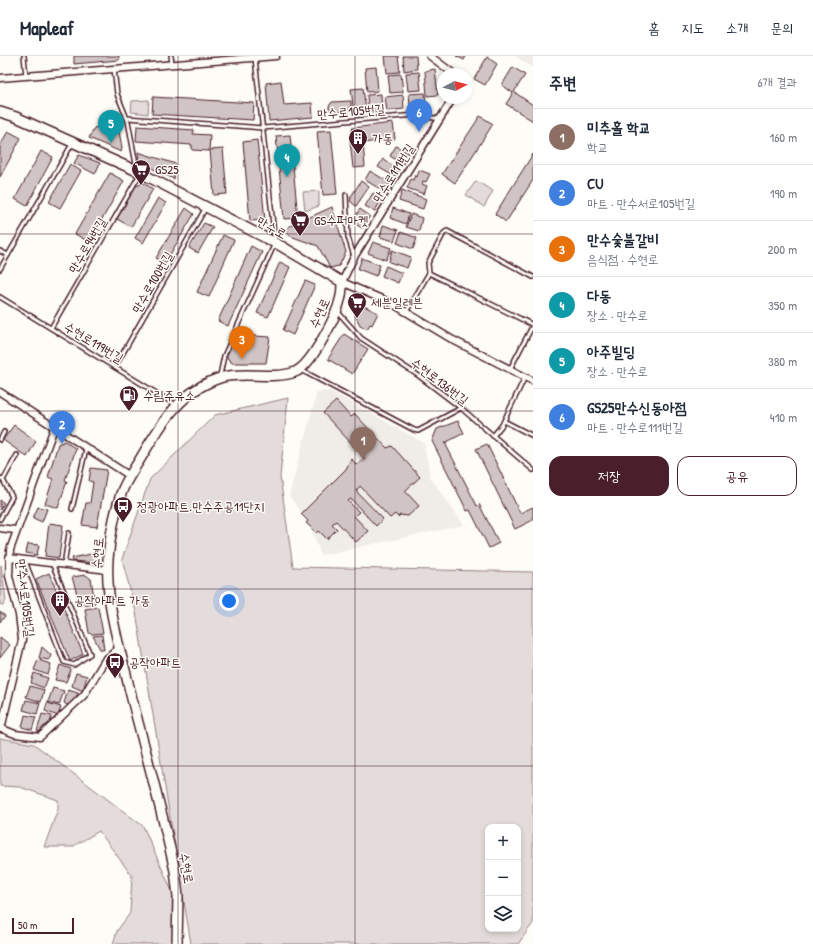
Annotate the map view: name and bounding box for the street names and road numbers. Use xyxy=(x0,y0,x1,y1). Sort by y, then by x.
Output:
street label: 만수로105번길 xyxy=(316,99,386,123)
street label: 만수로111번길 xyxy=(368,140,418,206)
street label: 만수로 xyxy=(254,212,290,242)
street label: 만수로94번길 xyxy=(64,214,110,276)
street label: 만수로100번길 xyxy=(127,248,177,316)
street label: 수현로 xyxy=(304,295,334,331)
street label: 수현로119번길 xyxy=(61,317,127,367)
street label: 수현로136번길 xyxy=(407,353,473,409)
street label: 수현로 xyxy=(87,537,107,569)
street label: 만수서로105번길 xyxy=(12,558,40,638)
street label: 수현로 xyxy=(175,851,199,885)

